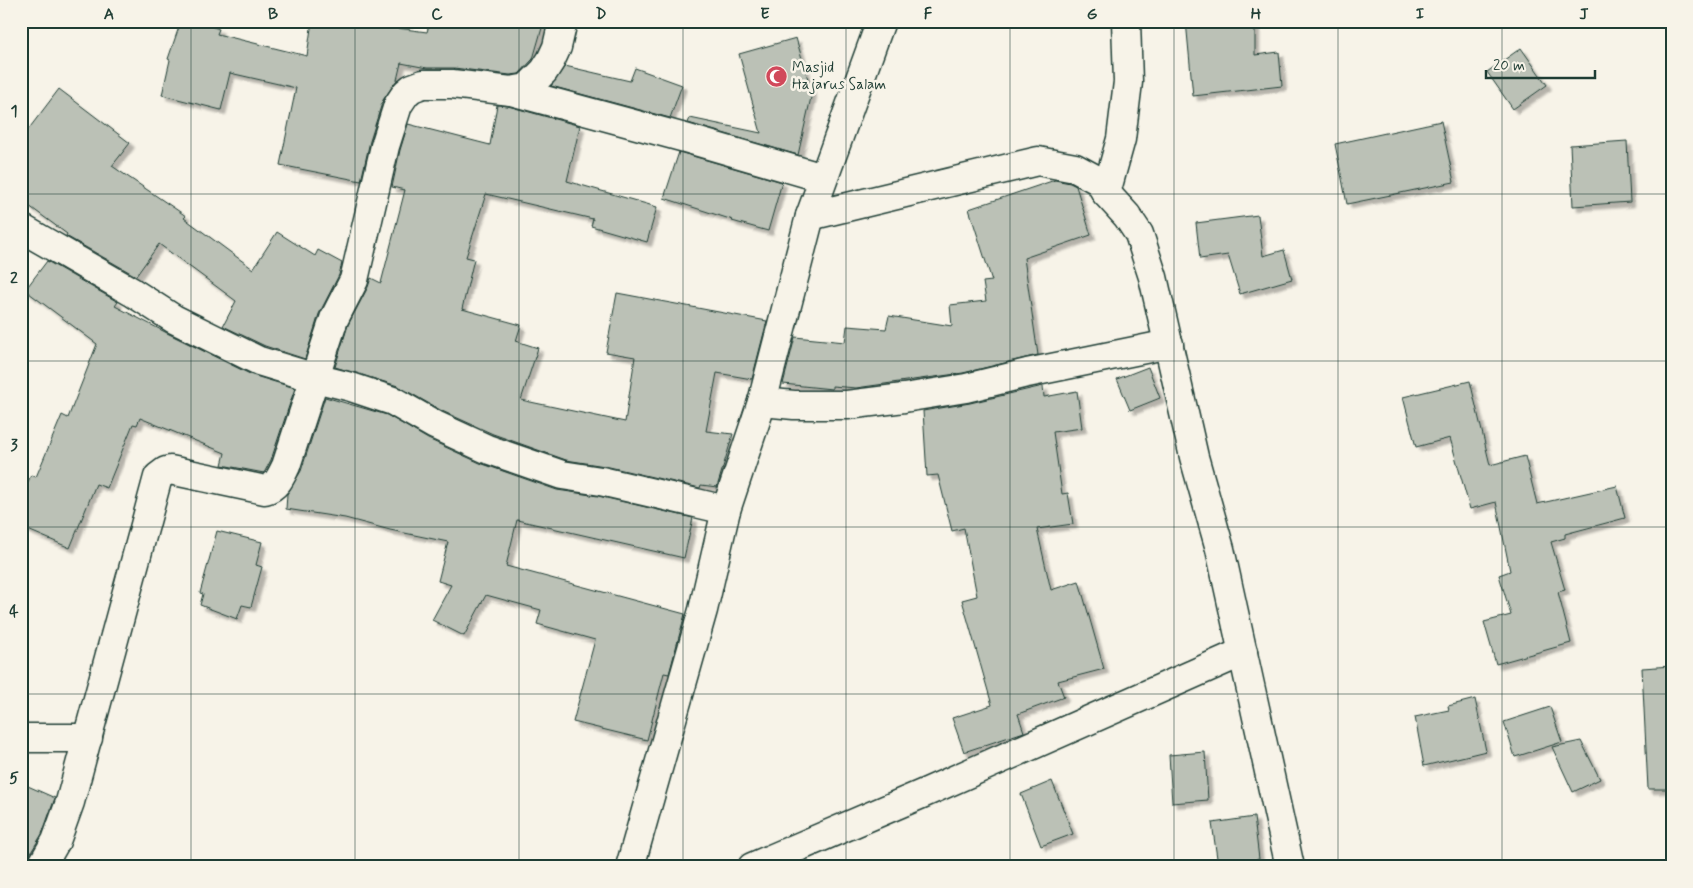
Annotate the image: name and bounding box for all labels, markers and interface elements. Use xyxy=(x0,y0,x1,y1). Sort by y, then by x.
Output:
text: A xyxy=(104,4,114,25)
text: B xyxy=(268,4,278,25)
text: C xyxy=(431,4,443,25)
text: D xyxy=(595,4,607,25)
text: E xyxy=(760,4,770,25)
text: F xyxy=(924,4,933,25)
text: G xyxy=(1087,4,1098,25)
text: H xyxy=(1251,4,1262,25)
text: I xyxy=(1416,4,1425,25)
text: J xyxy=(1579,4,1589,25)
scale bar xyxy=(1486,48,1594,80)
text: 20 m xyxy=(1493,56,1525,76)
place label: Masjid Hajarus Salam xyxy=(792,58,886,95)
mosque icon: Masjid Hajarus Salam xyxy=(764,65,788,89)
text: 1 xyxy=(10,101,18,122)
text: 2 xyxy=(10,268,18,289)
text: 3 xyxy=(10,435,18,456)
text: 4 xyxy=(9,601,19,622)
text: 5 xyxy=(9,768,19,789)

